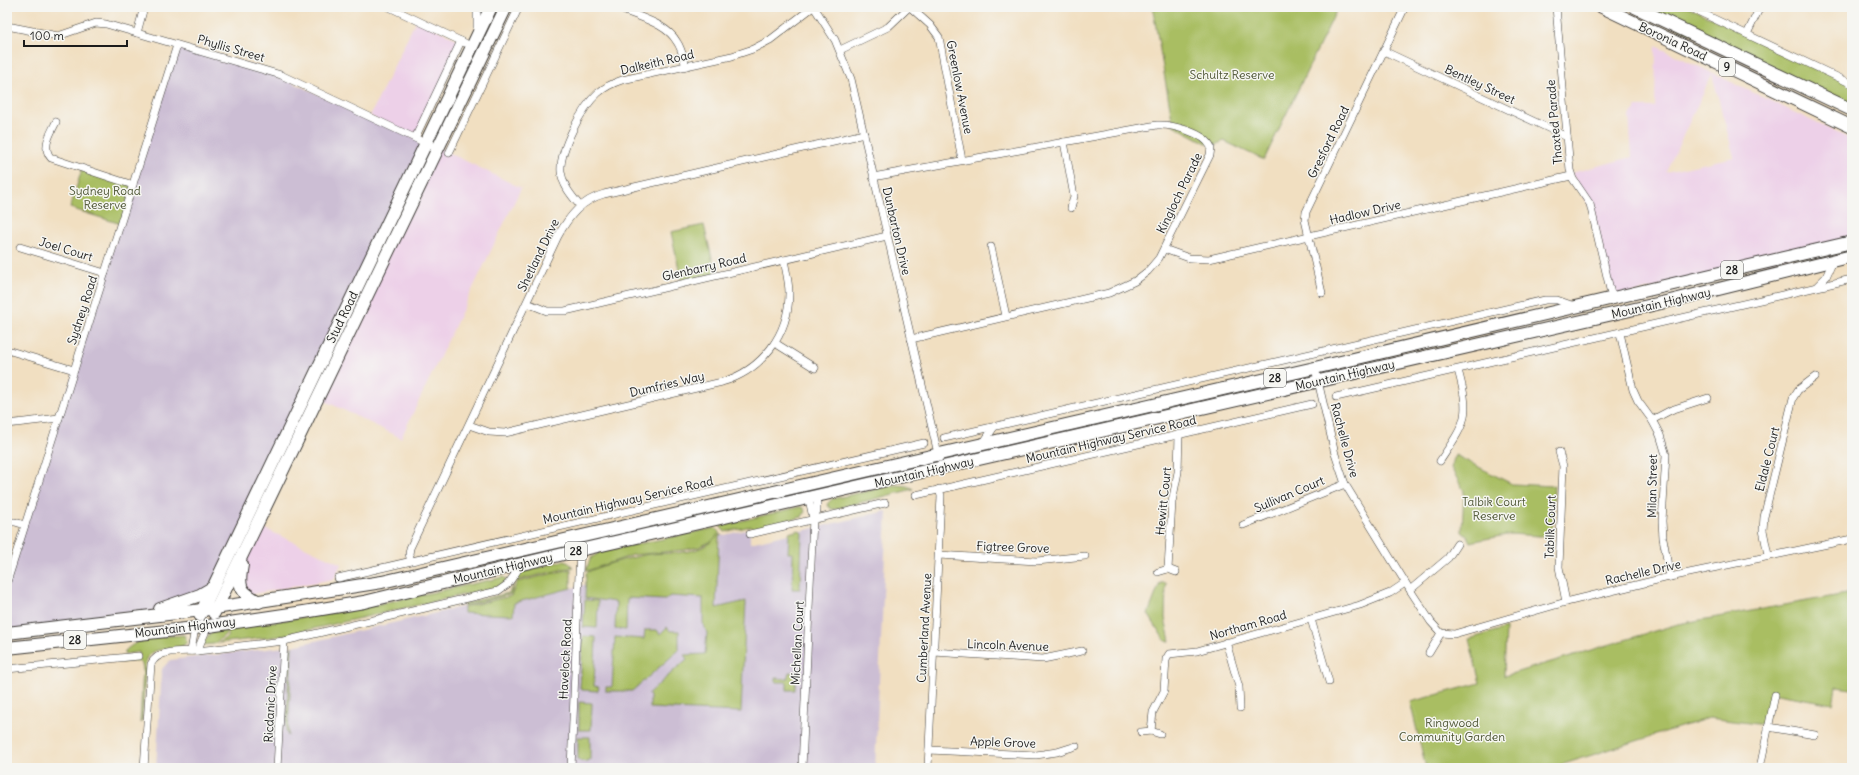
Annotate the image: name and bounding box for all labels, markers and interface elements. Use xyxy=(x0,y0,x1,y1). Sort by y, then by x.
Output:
street label: Boronia Road xyxy=(1636,19,1710,63)
scale bar xyxy=(24,22,127,48)
text: 100 m xyxy=(30,28,64,43)
street label: Phyllis Street xyxy=(196,31,266,65)
street label: Greenlow Avenue xyxy=(944,39,976,135)
street label: Dalkeith Road xyxy=(619,46,695,78)
road number: 9 xyxy=(1719,58,1735,76)
street label: Bentley Street xyxy=(1442,61,1518,107)
park label: Schultz Reserve xyxy=(1190,67,1274,82)
street label: Thaxted Parade xyxy=(1543,79,1565,165)
street label: Gresford Road xyxy=(1304,103,1352,181)
street label: Kingloch Parade xyxy=(1153,150,1205,236)
park label: Sydney Road Reserve xyxy=(69,183,141,212)
street label: Dunbarton Drive xyxy=(880,186,914,276)
street label: Hadlow Drive xyxy=(1328,197,1402,227)
street label: Shetland Drive xyxy=(514,216,562,294)
street label: Joel Court xyxy=(37,234,95,264)
street label: Glenbarry Road xyxy=(660,250,748,284)
road number: 28 xyxy=(1721,261,1743,279)
street label: Sydney Road xyxy=(64,274,100,346)
street label: Mountain Highway xyxy=(1610,284,1712,322)
street label: Stud Road xyxy=(323,289,361,345)
street label: Mountain Highway xyxy=(1294,356,1396,394)
street label: Dumfries Way xyxy=(628,368,706,400)
road number: 28 xyxy=(1264,369,1286,387)
street label: Rachelle Drive xyxy=(1328,401,1362,479)
street label: Mountain Highway Service Road xyxy=(1024,412,1198,466)
street label: Eldale Court xyxy=(1752,425,1782,493)
street label: Mountain Highway xyxy=(873,453,975,491)
street label: Milan Street xyxy=(1644,454,1660,518)
street label: Hewitt Court xyxy=(1152,466,1174,536)
street label: Mountain Highway Service Road xyxy=(541,473,715,527)
street label: Sullivan Court xyxy=(1252,473,1326,515)
park label: Talbik Court Reserve xyxy=(1462,494,1526,523)
street label: Tabilk Court xyxy=(1541,495,1559,559)
street label: Figtree Grove xyxy=(976,538,1050,556)
road number: 28 xyxy=(565,542,587,560)
street label: Mountain Highway xyxy=(452,549,554,587)
street label: Rachelle Drive xyxy=(1604,556,1682,588)
street label: Cumberland Avenue xyxy=(914,573,934,683)
street label: Michellan Court xyxy=(787,600,807,686)
street label: Northam Road xyxy=(1208,607,1288,643)
street label: Mountain Highway xyxy=(134,613,236,641)
street label: Havelock Road xyxy=(555,618,575,700)
road number: 28 xyxy=(64,631,86,649)
street label: Lincoln Avenue xyxy=(967,636,1049,654)
street label: Ricdanic Drive xyxy=(260,665,280,743)
park label: Ringwood Community Garden xyxy=(1399,715,1505,744)
street label: Apple Grove xyxy=(970,733,1036,751)

